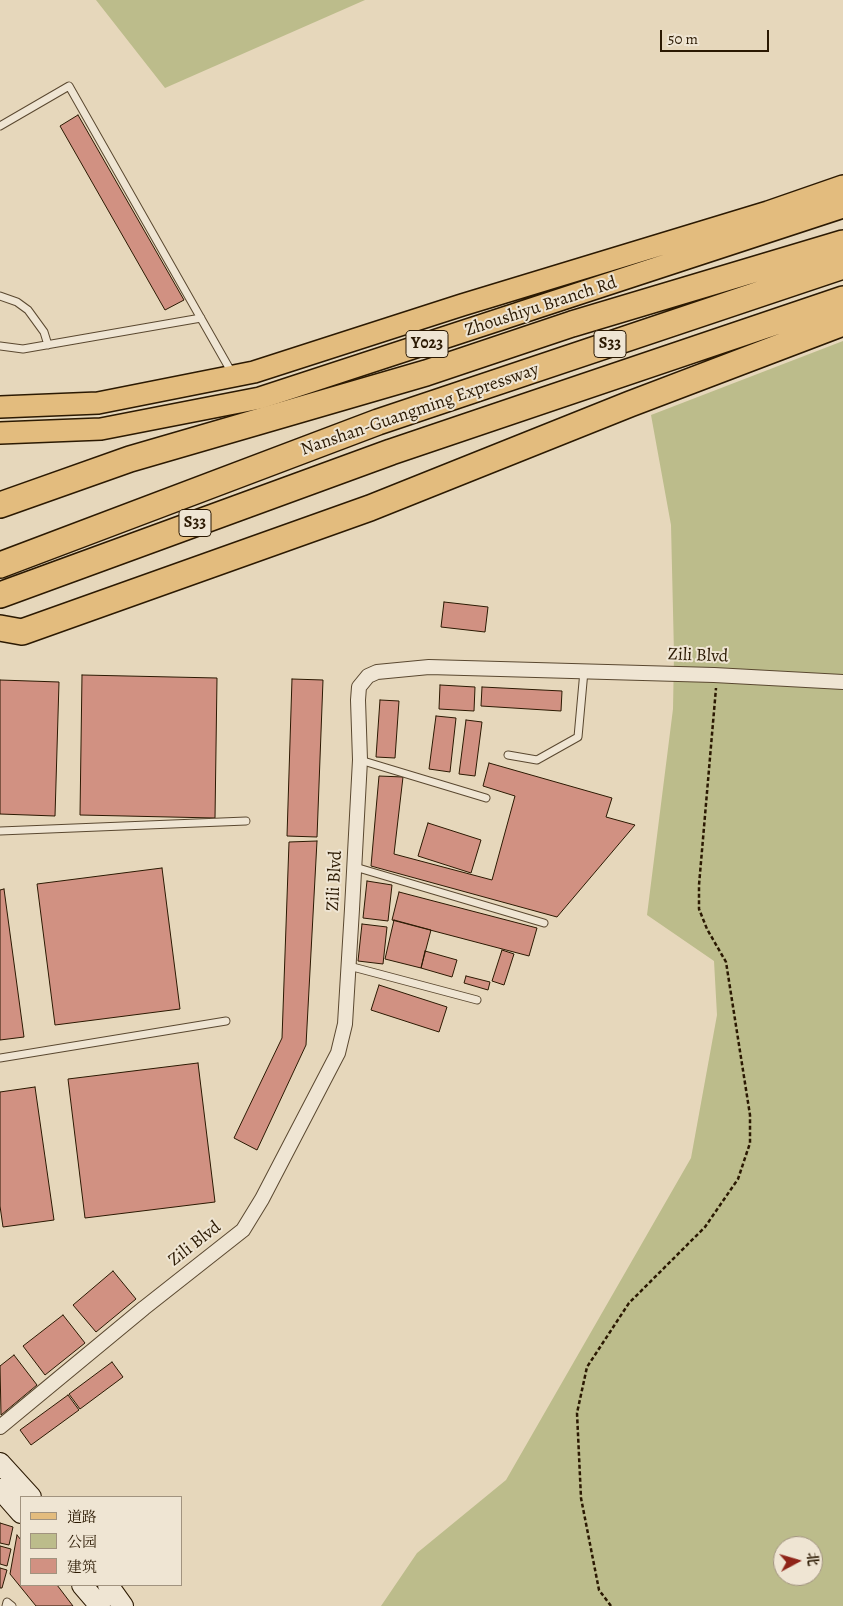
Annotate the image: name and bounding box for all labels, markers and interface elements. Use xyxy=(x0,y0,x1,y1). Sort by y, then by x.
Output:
scale bar xyxy=(663,20,772,52)
text: 50 m xyxy=(668,29,698,49)
street label: Zhoushiyu Branch Rd xyxy=(462,272,620,342)
road number: Y023 xyxy=(406,330,448,358)
road number: S33 xyxy=(594,330,626,358)
street label: Nanshan-Guangming Expressway xyxy=(298,359,542,461)
road number: S33 xyxy=(179,509,211,536)
street label: Zili Blvd xyxy=(667,644,729,668)
street label: Zili Blvd xyxy=(323,850,347,912)
street label: Zili Blvd xyxy=(164,1217,226,1271)
legend xyxy=(20,1496,182,1586)
text: 道路 xyxy=(67,1507,97,1527)
text: 公园 xyxy=(67,1532,97,1552)
north arrow xyxy=(773,1536,823,1586)
text: 北 xyxy=(802,1552,823,1567)
text: 建筑 xyxy=(67,1557,97,1577)

